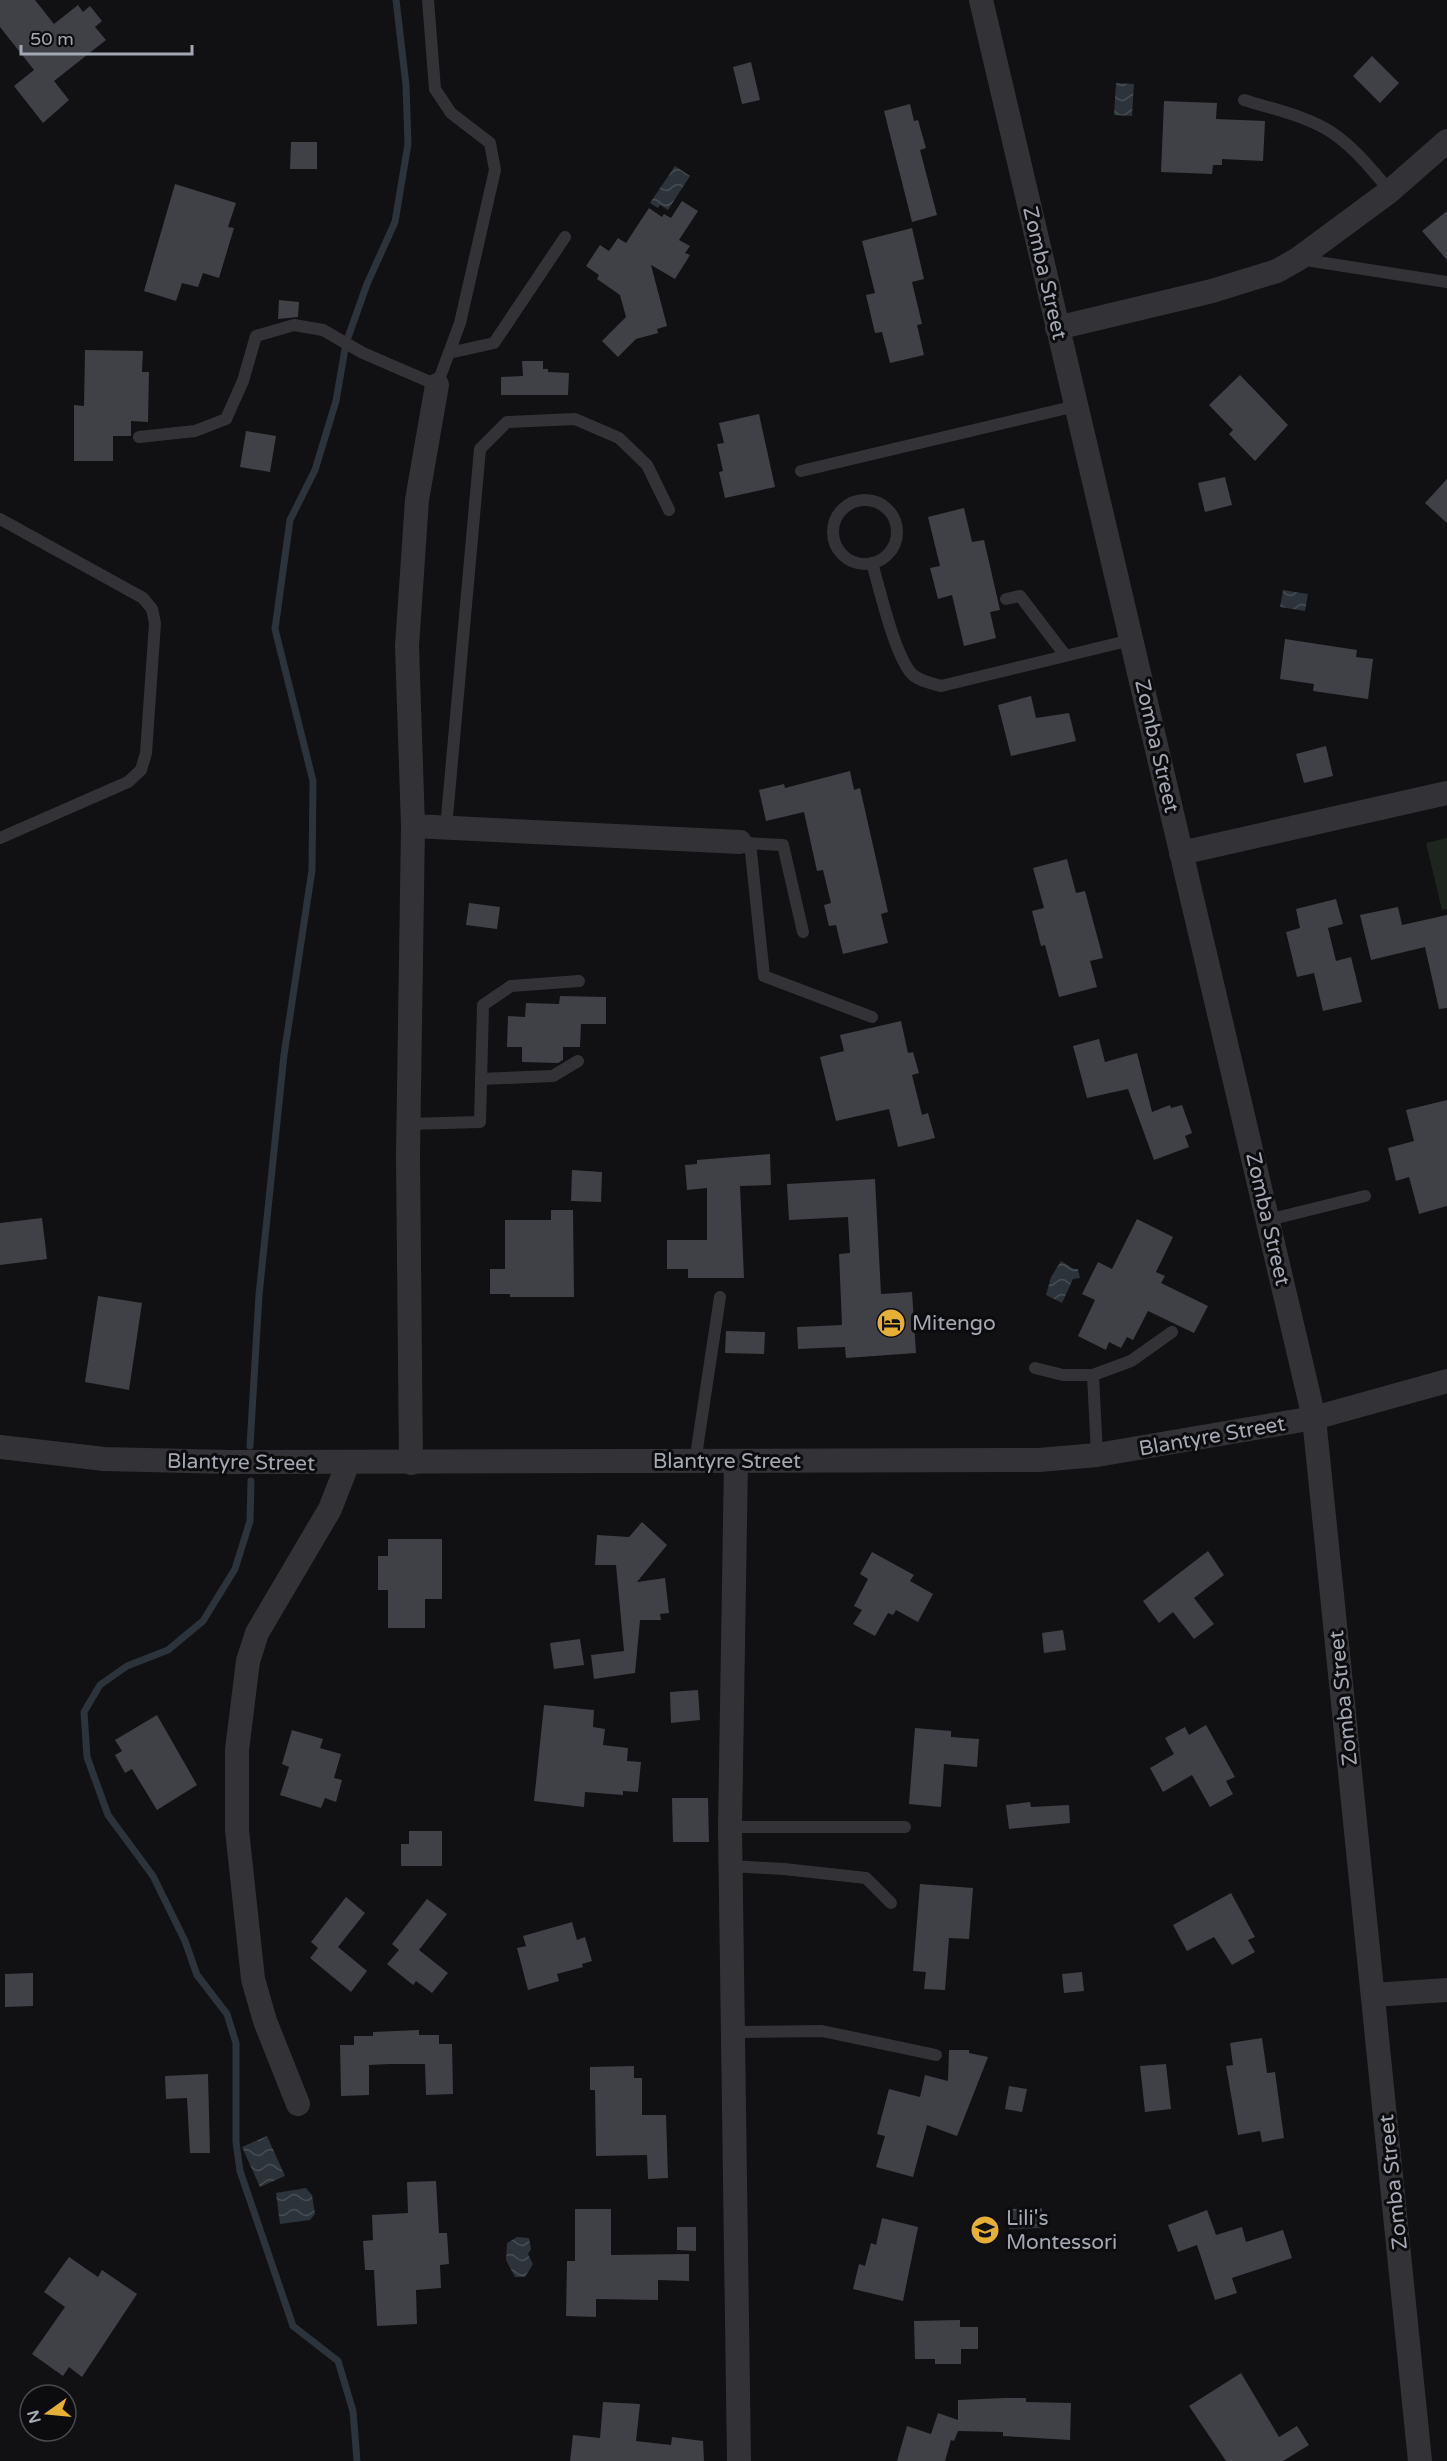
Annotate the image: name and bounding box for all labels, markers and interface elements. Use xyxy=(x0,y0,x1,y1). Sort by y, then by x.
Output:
scale bar xyxy=(21,18,192,56)
text: 50 m xyxy=(30,28,74,50)
street label: Zomba Street xyxy=(1017,204,1072,342)
street label: Zomba Street xyxy=(1129,677,1184,815)
street label: Zomba Street xyxy=(1240,1150,1295,1288)
hotel icon: Mitengo xyxy=(875,1307,907,1339)
place label: Mitengo xyxy=(912,1311,996,1336)
street label: Blantyre Street xyxy=(1137,1411,1287,1462)
street label: Blantyre Street xyxy=(167,1449,315,1476)
street label: Blantyre Street xyxy=(653,1449,801,1474)
street label: Zomba Street xyxy=(1324,1629,1363,1767)
street label: Zomba Street xyxy=(1374,2113,1413,2251)
place label: Lili's Montessori xyxy=(1006,2206,1117,2255)
school or university icon: Lili's Montessori xyxy=(969,2214,1001,2246)
north arrow xyxy=(18,2383,78,2443)
text: N xyxy=(23,2408,46,2425)

